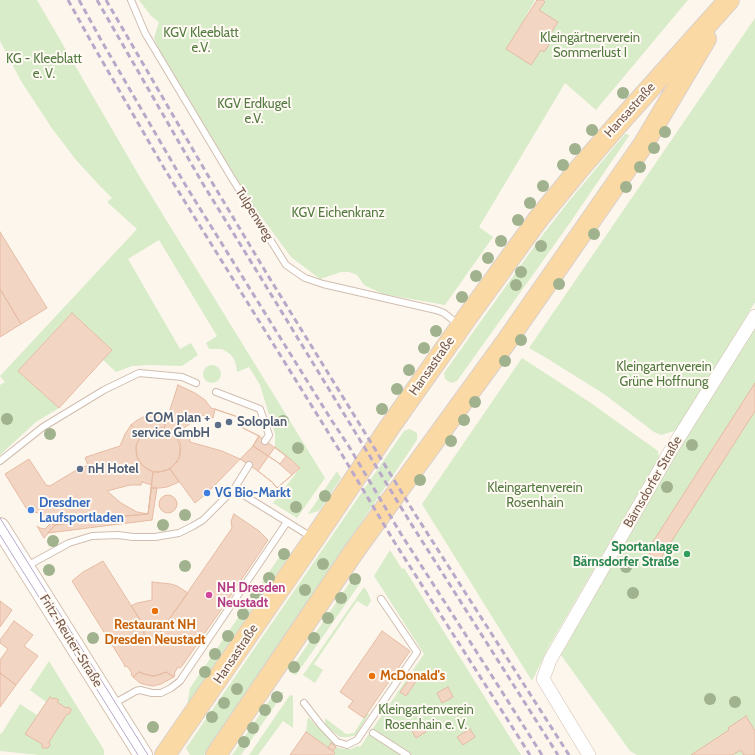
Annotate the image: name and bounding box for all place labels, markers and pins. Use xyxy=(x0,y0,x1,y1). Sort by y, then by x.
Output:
place label: COM plan + service GmbH xyxy=(132,410,210,441)
place label: Soloplan xyxy=(237,414,287,430)
marker: Soloplan xyxy=(224,417,234,427)
marker: COM plan + service GmbH xyxy=(213,420,223,430)
place label: nH Hotel xyxy=(88,461,139,477)
marker: nH Hotel xyxy=(75,464,85,474)
place label: VG Bio-Markt xyxy=(215,485,291,501)
marker: VG Bio-Markt xyxy=(202,488,212,498)
place label: Dresdner Laufsportladen xyxy=(39,495,124,526)
marker: Dresdner Laufsportladen xyxy=(26,505,36,515)
place label: Sportanlage Bärnsdorfer Straße xyxy=(573,539,679,570)
marker: Sportanlage Bärnsdorfer Straße xyxy=(682,549,692,559)
place label: NH Dresden Neustadt xyxy=(217,580,286,611)
marker: NH Dresden Neustadt xyxy=(204,590,214,600)
marker: Restaurant NH Dresden Neustadt xyxy=(150,606,160,616)
place label: Restaurant NH Dresden Neustadt xyxy=(104,617,206,648)
place label: McDonald's xyxy=(380,668,445,684)
marker: McDonald's xyxy=(367,671,377,681)

